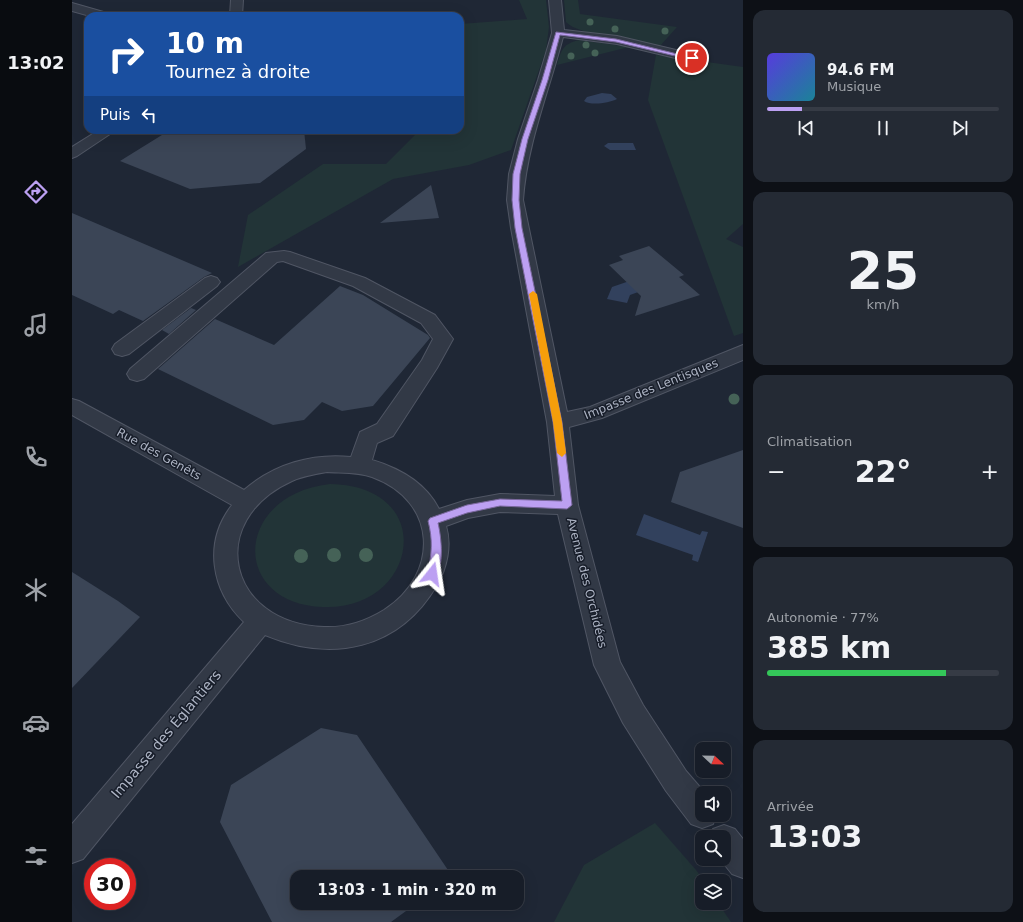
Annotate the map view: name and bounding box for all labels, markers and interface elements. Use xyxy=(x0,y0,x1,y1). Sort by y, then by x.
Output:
text: 10 m xyxy=(166,27,244,60)
icon: right xyxy=(100,28,152,80)
pin xyxy=(675,41,709,75)
icon: arrive xyxy=(681,47,703,69)
text: 13:02 xyxy=(7,52,65,73)
text: Tournez à droite xyxy=(166,61,310,82)
text: 94.6 FM xyxy=(827,61,894,79)
text: Musique xyxy=(827,79,881,94)
icon: left xyxy=(138,104,160,126)
text: Puis xyxy=(100,106,130,124)
icon: previous xyxy=(795,117,817,139)
icon: pause xyxy=(872,117,894,139)
icon: next xyxy=(949,117,971,139)
icon: directions xyxy=(22,178,50,206)
text: 25 xyxy=(847,241,919,301)
text: km/h xyxy=(867,297,899,312)
icon: music xyxy=(22,311,50,339)
street label: Impasse des Lentisques xyxy=(582,356,720,422)
street label: Rue des Genêts xyxy=(114,425,204,483)
text: Climatisation xyxy=(767,434,852,449)
icon: phone xyxy=(22,443,50,471)
text: 22° xyxy=(855,454,911,489)
text: − xyxy=(767,459,785,484)
text: + xyxy=(981,459,999,484)
street label: Avenue des Orchidées xyxy=(564,516,610,650)
position arrow xyxy=(411,553,453,595)
icon: climate xyxy=(22,576,50,604)
text: Autonomie · 77% xyxy=(767,610,879,625)
text: 385 km xyxy=(767,630,891,665)
street label: Impasse des Églantiers xyxy=(108,667,224,801)
icon: car xyxy=(22,709,50,737)
north arrow xyxy=(695,742,731,778)
map controls xyxy=(695,742,731,910)
button: sound xyxy=(695,786,731,822)
text: Arrivée xyxy=(767,799,814,814)
text: 13:03 xyxy=(767,819,863,854)
button: search xyxy=(695,830,731,866)
icon: filters xyxy=(22,842,50,870)
speed limit sign: 30 xyxy=(84,858,136,910)
button: layers xyxy=(695,874,731,910)
text: 13:03 · 1 min · 320 m xyxy=(317,881,497,899)

